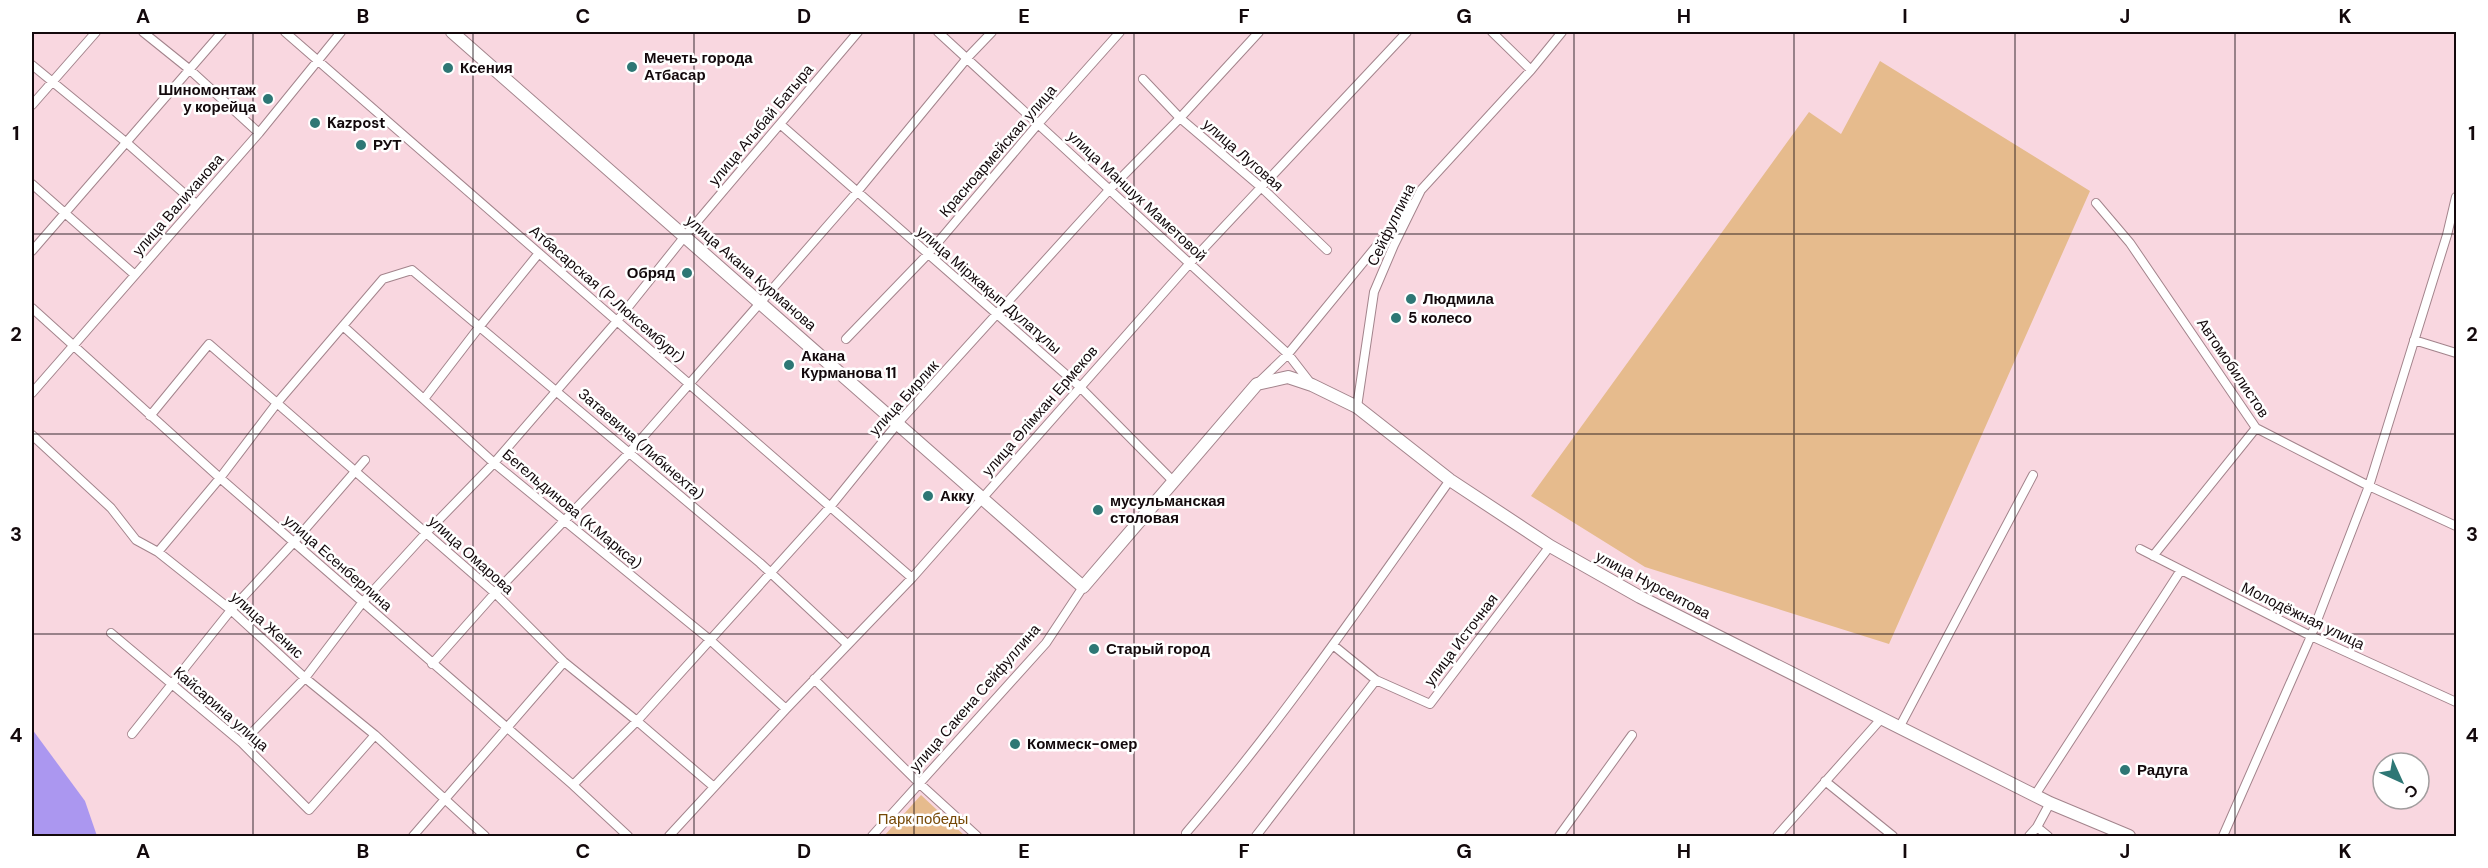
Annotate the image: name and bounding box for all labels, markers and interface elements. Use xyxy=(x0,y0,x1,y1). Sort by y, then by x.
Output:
text: A xyxy=(136,3,150,29)
text: B xyxy=(357,3,369,29)
text: C xyxy=(576,3,590,29)
text: D xyxy=(797,3,811,29)
text: E xyxy=(1018,3,1030,29)
text: F xyxy=(1238,3,1250,29)
text: G xyxy=(1456,3,1472,29)
text: H xyxy=(1677,3,1691,29)
text: I xyxy=(1902,3,1908,29)
text: J xyxy=(2120,3,2130,29)
text: K xyxy=(2338,3,2352,29)
place label: Мечеть города Атбасар xyxy=(644,48,753,85)
place label: Ксения xyxy=(460,58,513,78)
marker: Мечеть города Атбасар xyxy=(625,60,639,74)
street label: улица Агыбай Батыра xyxy=(704,60,818,190)
marker: Ксения xyxy=(441,61,455,75)
place label: Шиномонтаж у корейца xyxy=(158,80,257,117)
street label: Красноармейская улица xyxy=(935,80,1062,221)
marker: Шиномонтаж у корейца xyxy=(261,92,275,106)
place label: Kazpost xyxy=(327,113,386,133)
street label: улица Луговая xyxy=(1199,114,1287,196)
marker: Kazpost xyxy=(308,116,322,130)
text: 1 xyxy=(12,120,20,146)
text: 1 xyxy=(2468,120,2476,146)
street label: улица Маншук Маметовой xyxy=(1063,126,1211,266)
place label: РУТ xyxy=(373,135,401,155)
marker: РУТ xyxy=(354,138,368,152)
street label: улица Валиханова xyxy=(128,149,228,260)
street label: Сейфуллина xyxy=(1362,180,1420,270)
street label: улица Акана Курманова xyxy=(681,211,821,336)
street label: Атбасарская (Р.Люксембург) xyxy=(525,221,689,367)
street label: улица Міржақып Дулатұлы xyxy=(912,222,1066,358)
place label: Обряд xyxy=(627,263,675,283)
marker: Обряд xyxy=(680,266,694,280)
place label: Людмила xyxy=(1423,289,1495,309)
marker: Людмила xyxy=(1404,292,1418,306)
place label: 5 колесо xyxy=(1408,308,1472,328)
marker: 5 колесо xyxy=(1389,311,1403,325)
street label: Автомобилистов xyxy=(2192,314,2274,422)
text: 2 xyxy=(10,321,22,347)
text: 2 xyxy=(2466,321,2478,347)
street label: улица Әлімхан Ермеков xyxy=(978,341,1102,481)
place label: Акана Курманова 11 xyxy=(801,346,897,383)
street label: улица Бирлик xyxy=(865,356,943,440)
marker: Акана Курманова 11 xyxy=(782,358,796,372)
street label: Затаевича (Либкнехта) xyxy=(574,384,708,504)
street label: Бегельдинова (К.Маркса) xyxy=(498,445,646,573)
place label: Акку xyxy=(940,486,975,506)
marker: Акку xyxy=(921,489,935,503)
place label: мусульманская столовая xyxy=(1110,491,1225,528)
marker: мусульманская столовая xyxy=(1091,503,1105,517)
street label: улица Есенберлина xyxy=(280,510,397,616)
street label: улица Омарова xyxy=(424,511,518,599)
text: 3 xyxy=(10,521,22,547)
text: 3 xyxy=(2466,521,2478,547)
street label: улица Нурсеитова xyxy=(1592,546,1714,624)
street label: Молодёжная улица xyxy=(2238,577,2369,655)
street label: улица Женис xyxy=(226,587,308,663)
street label: улица Источная xyxy=(1420,590,1502,690)
street label: улица Сакена Сейфуллина xyxy=(905,619,1045,776)
place label: Старый город xyxy=(1106,639,1211,659)
marker: Старый город xyxy=(1087,642,1101,656)
street label: Кайсарина улица xyxy=(169,662,273,756)
text: 4 xyxy=(10,722,23,748)
text: 4 xyxy=(2466,722,2479,748)
place label: Коммеск-омер xyxy=(1027,734,1138,754)
marker: Коммеск-омер xyxy=(1008,737,1022,751)
north arrow xyxy=(2371,751,2431,811)
place label: Радуга xyxy=(2137,760,2188,780)
marker: Радуга xyxy=(2118,763,2132,777)
text: С xyxy=(2399,780,2423,803)
park label: Парк победы xyxy=(878,809,968,829)
text: A xyxy=(136,838,150,864)
text: B xyxy=(357,838,369,864)
text: C xyxy=(576,838,590,864)
text: D xyxy=(797,838,811,864)
text: E xyxy=(1018,838,1030,864)
text: F xyxy=(1238,838,1250,864)
text: G xyxy=(1456,838,1472,864)
text: H xyxy=(1677,838,1691,864)
text: I xyxy=(1902,838,1908,864)
text: J xyxy=(2120,838,2130,864)
text: K xyxy=(2338,838,2352,864)

